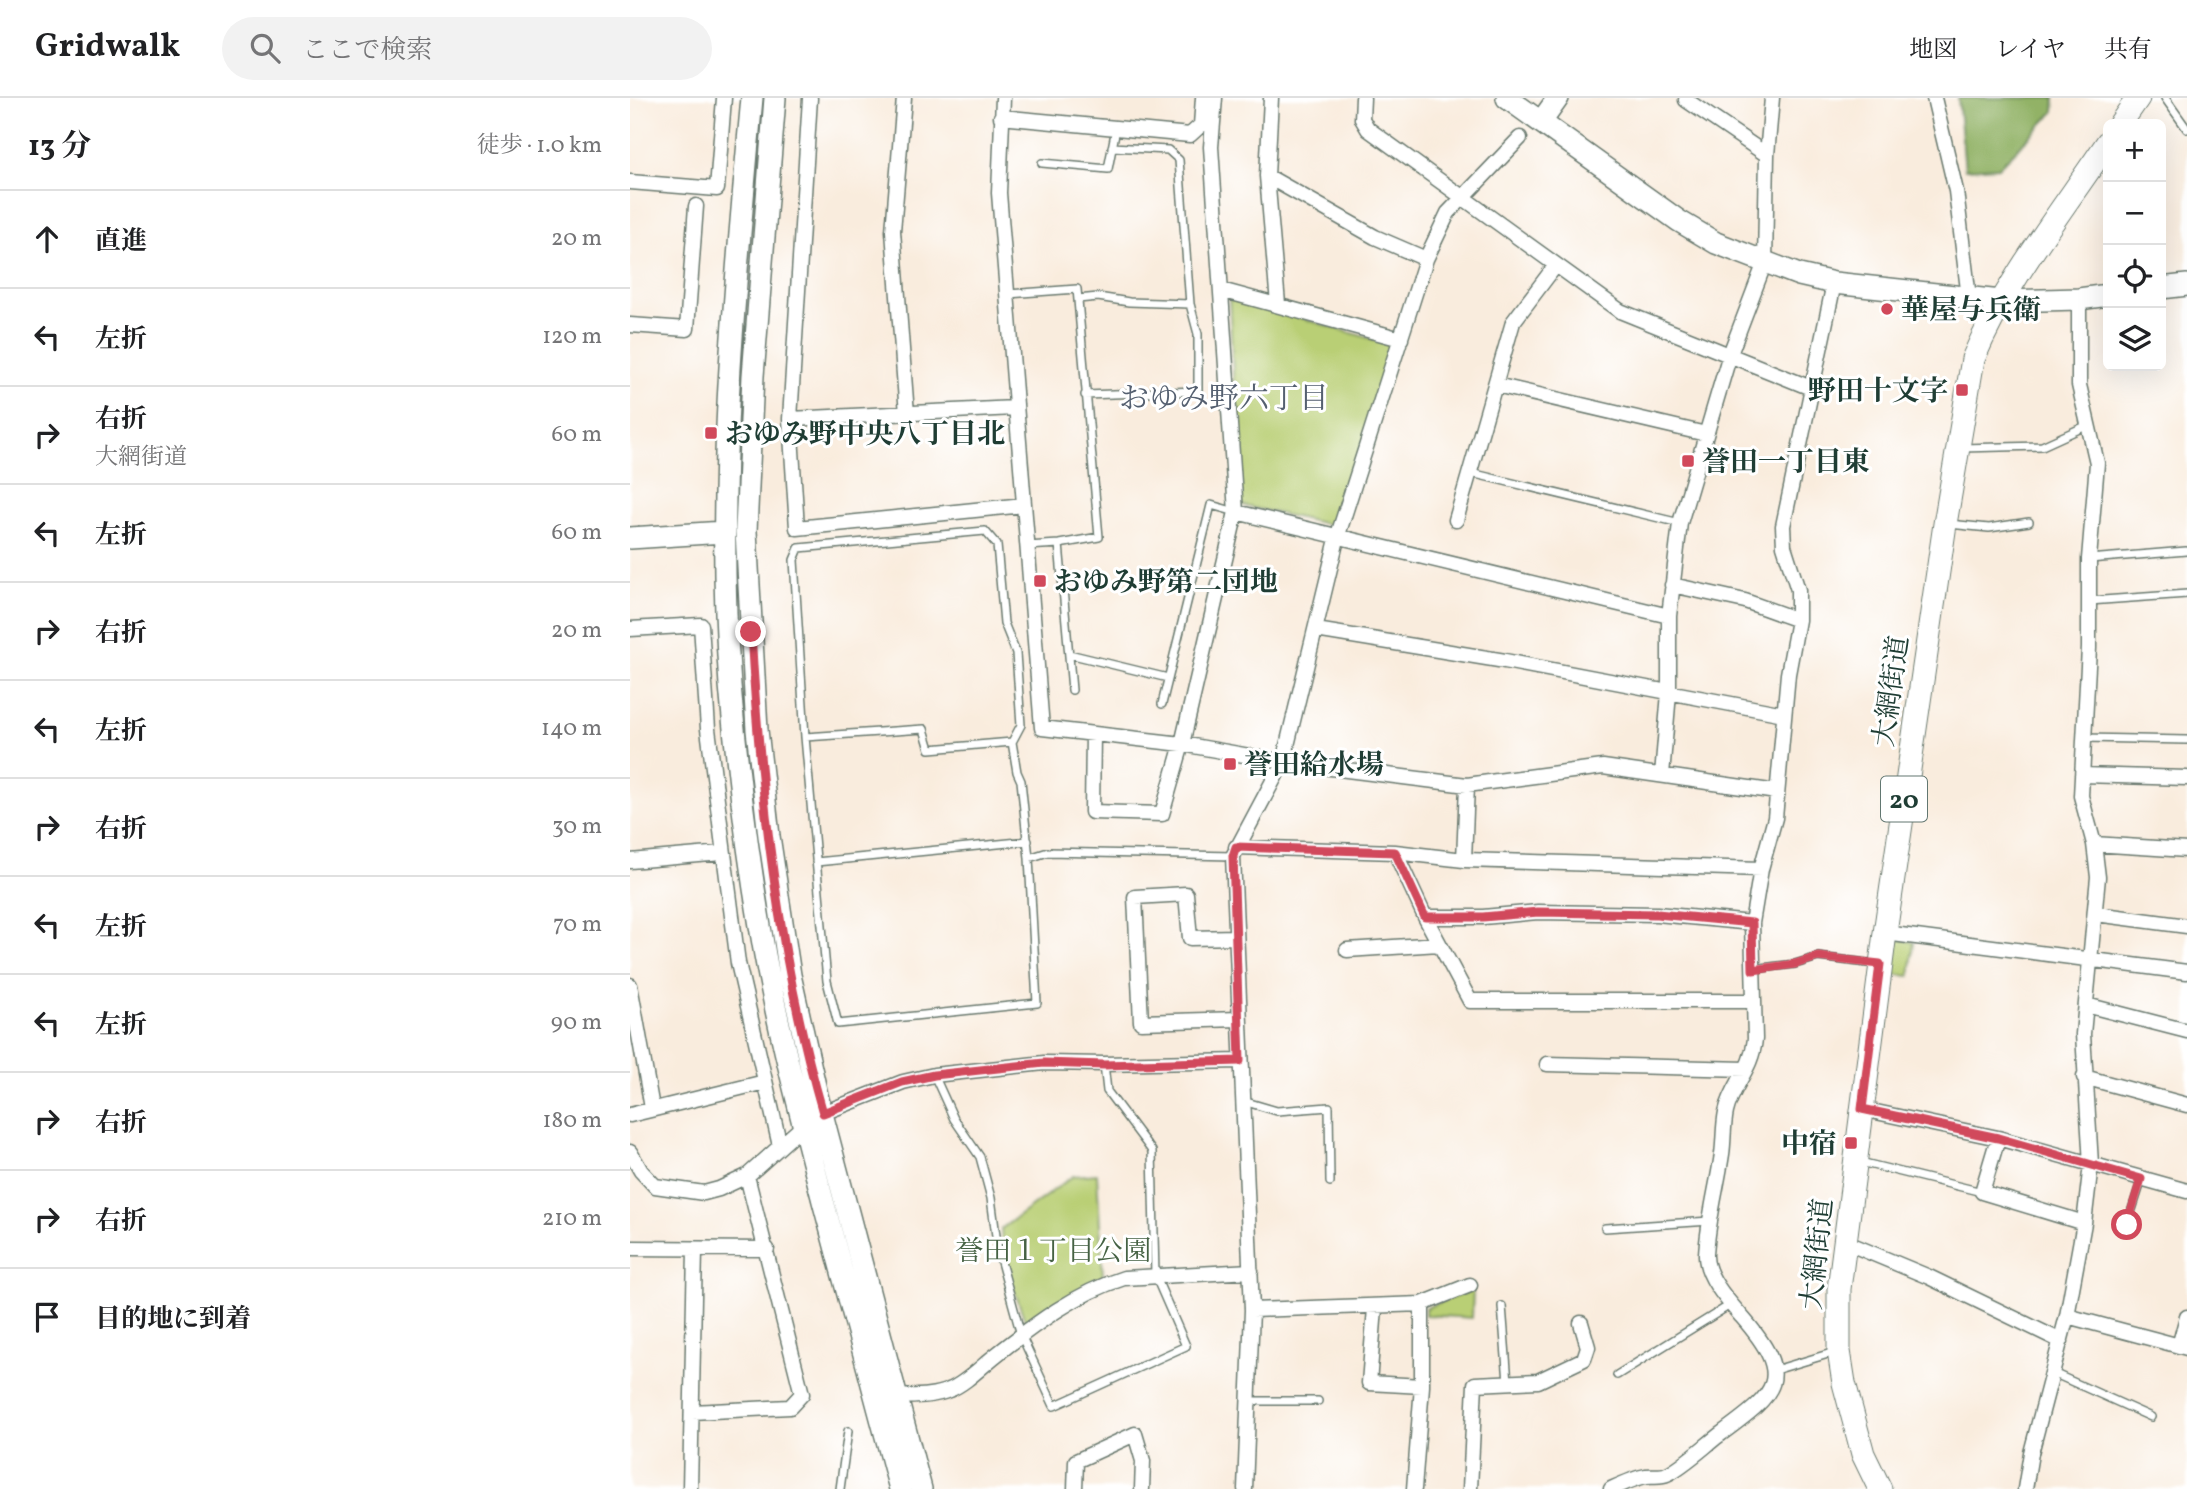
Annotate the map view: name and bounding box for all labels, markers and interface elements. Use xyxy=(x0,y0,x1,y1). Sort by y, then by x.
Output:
search box xyxy=(222,17,712,80)
text: Gridwalk xyxy=(35,25,180,71)
icon: search xyxy=(246,29,284,67)
text: ここで検索 xyxy=(302,33,432,69)
text: 地図 xyxy=(1909,34,1957,68)
text: レイヤ xyxy=(1995,34,2066,68)
text: 共有 xyxy=(2104,34,2152,68)
map controls xyxy=(2103,119,2166,371)
button: + xyxy=(2103,119,2166,182)
text: 13 分 xyxy=(28,126,91,168)
text: 徒歩 · 1.0 km xyxy=(477,130,602,162)
button: − xyxy=(2103,182,2166,245)
icon: ahead xyxy=(28,220,66,258)
text: 20 m xyxy=(551,223,602,255)
text: 直進 xyxy=(95,224,147,260)
button: locate xyxy=(2103,245,2166,308)
place label: 華屋与兵衛 xyxy=(1901,292,2041,331)
marker: 華屋与兵衛 xyxy=(1879,301,1895,317)
button: layers xyxy=(2103,308,2166,371)
icon: left xyxy=(28,318,66,356)
text: 120 m xyxy=(542,321,602,353)
text: 左折 xyxy=(95,322,147,358)
place label: 野田十文字 xyxy=(1808,373,1948,412)
district label: おゆみ野六丁目 xyxy=(1119,379,1329,421)
marker: 野田十文字 xyxy=(1954,382,1970,398)
text: 右折 xyxy=(95,402,147,438)
icon: right xyxy=(28,416,66,454)
place label: おゆみ野中央八丁目北 xyxy=(725,416,1005,455)
text: 60 m xyxy=(552,419,602,451)
marker: おゆみ野中央八丁目北 xyxy=(703,425,719,441)
text: 大網街道 xyxy=(95,442,187,474)
place label: 誉田一丁目東 xyxy=(1702,444,1870,483)
marker: 誉田一丁目東 xyxy=(1680,453,1696,469)
icon: left xyxy=(28,514,66,552)
text: 60 m xyxy=(552,517,602,549)
text: 左折 xyxy=(95,518,147,554)
place label: おゆみ野第二団地 xyxy=(1054,564,1278,603)
marker: おゆみ野第二団地 xyxy=(1032,573,1048,589)
icon: right xyxy=(28,612,66,650)
text: 20 m xyxy=(551,615,602,647)
text: 右折 xyxy=(95,616,147,652)
route end xyxy=(735,616,766,647)
street label: 大網街道 xyxy=(1865,633,1920,750)
icon: left xyxy=(28,710,66,748)
text: 140 m xyxy=(541,713,602,745)
text: 左折 xyxy=(95,714,147,750)
place label: 誉田給水場 xyxy=(1244,747,1384,786)
marker: 誉田給水場 xyxy=(1222,756,1238,772)
road number: 20 xyxy=(1881,776,1927,821)
icon: right xyxy=(28,808,66,846)
text: 30 m xyxy=(552,811,602,843)
text: 右折 xyxy=(95,812,147,848)
icon: left xyxy=(28,906,66,944)
text: 70 m xyxy=(553,909,602,941)
text: 左折 xyxy=(95,910,147,946)
icon: left xyxy=(28,1004,66,1042)
text: 90 m xyxy=(551,1007,602,1039)
text: 左折 xyxy=(95,1008,147,1044)
icon: right xyxy=(28,1102,66,1140)
text: 180 m xyxy=(543,1105,602,1137)
text: 右折 xyxy=(95,1106,147,1142)
place label: 中宿 xyxy=(1781,1126,1837,1165)
marker: 中宿 xyxy=(1843,1135,1859,1151)
street label: 大網街道 xyxy=(1793,1197,1844,1312)
icon: right xyxy=(28,1200,66,1238)
text: 210 m xyxy=(542,1203,602,1235)
text: 右折 xyxy=(95,1204,147,1240)
route start xyxy=(2111,1209,2142,1240)
park label: 誉田１丁目公園 xyxy=(955,1233,1151,1272)
icon: arrive xyxy=(28,1298,66,1336)
text: 目的地に到着 xyxy=(95,1302,251,1338)

